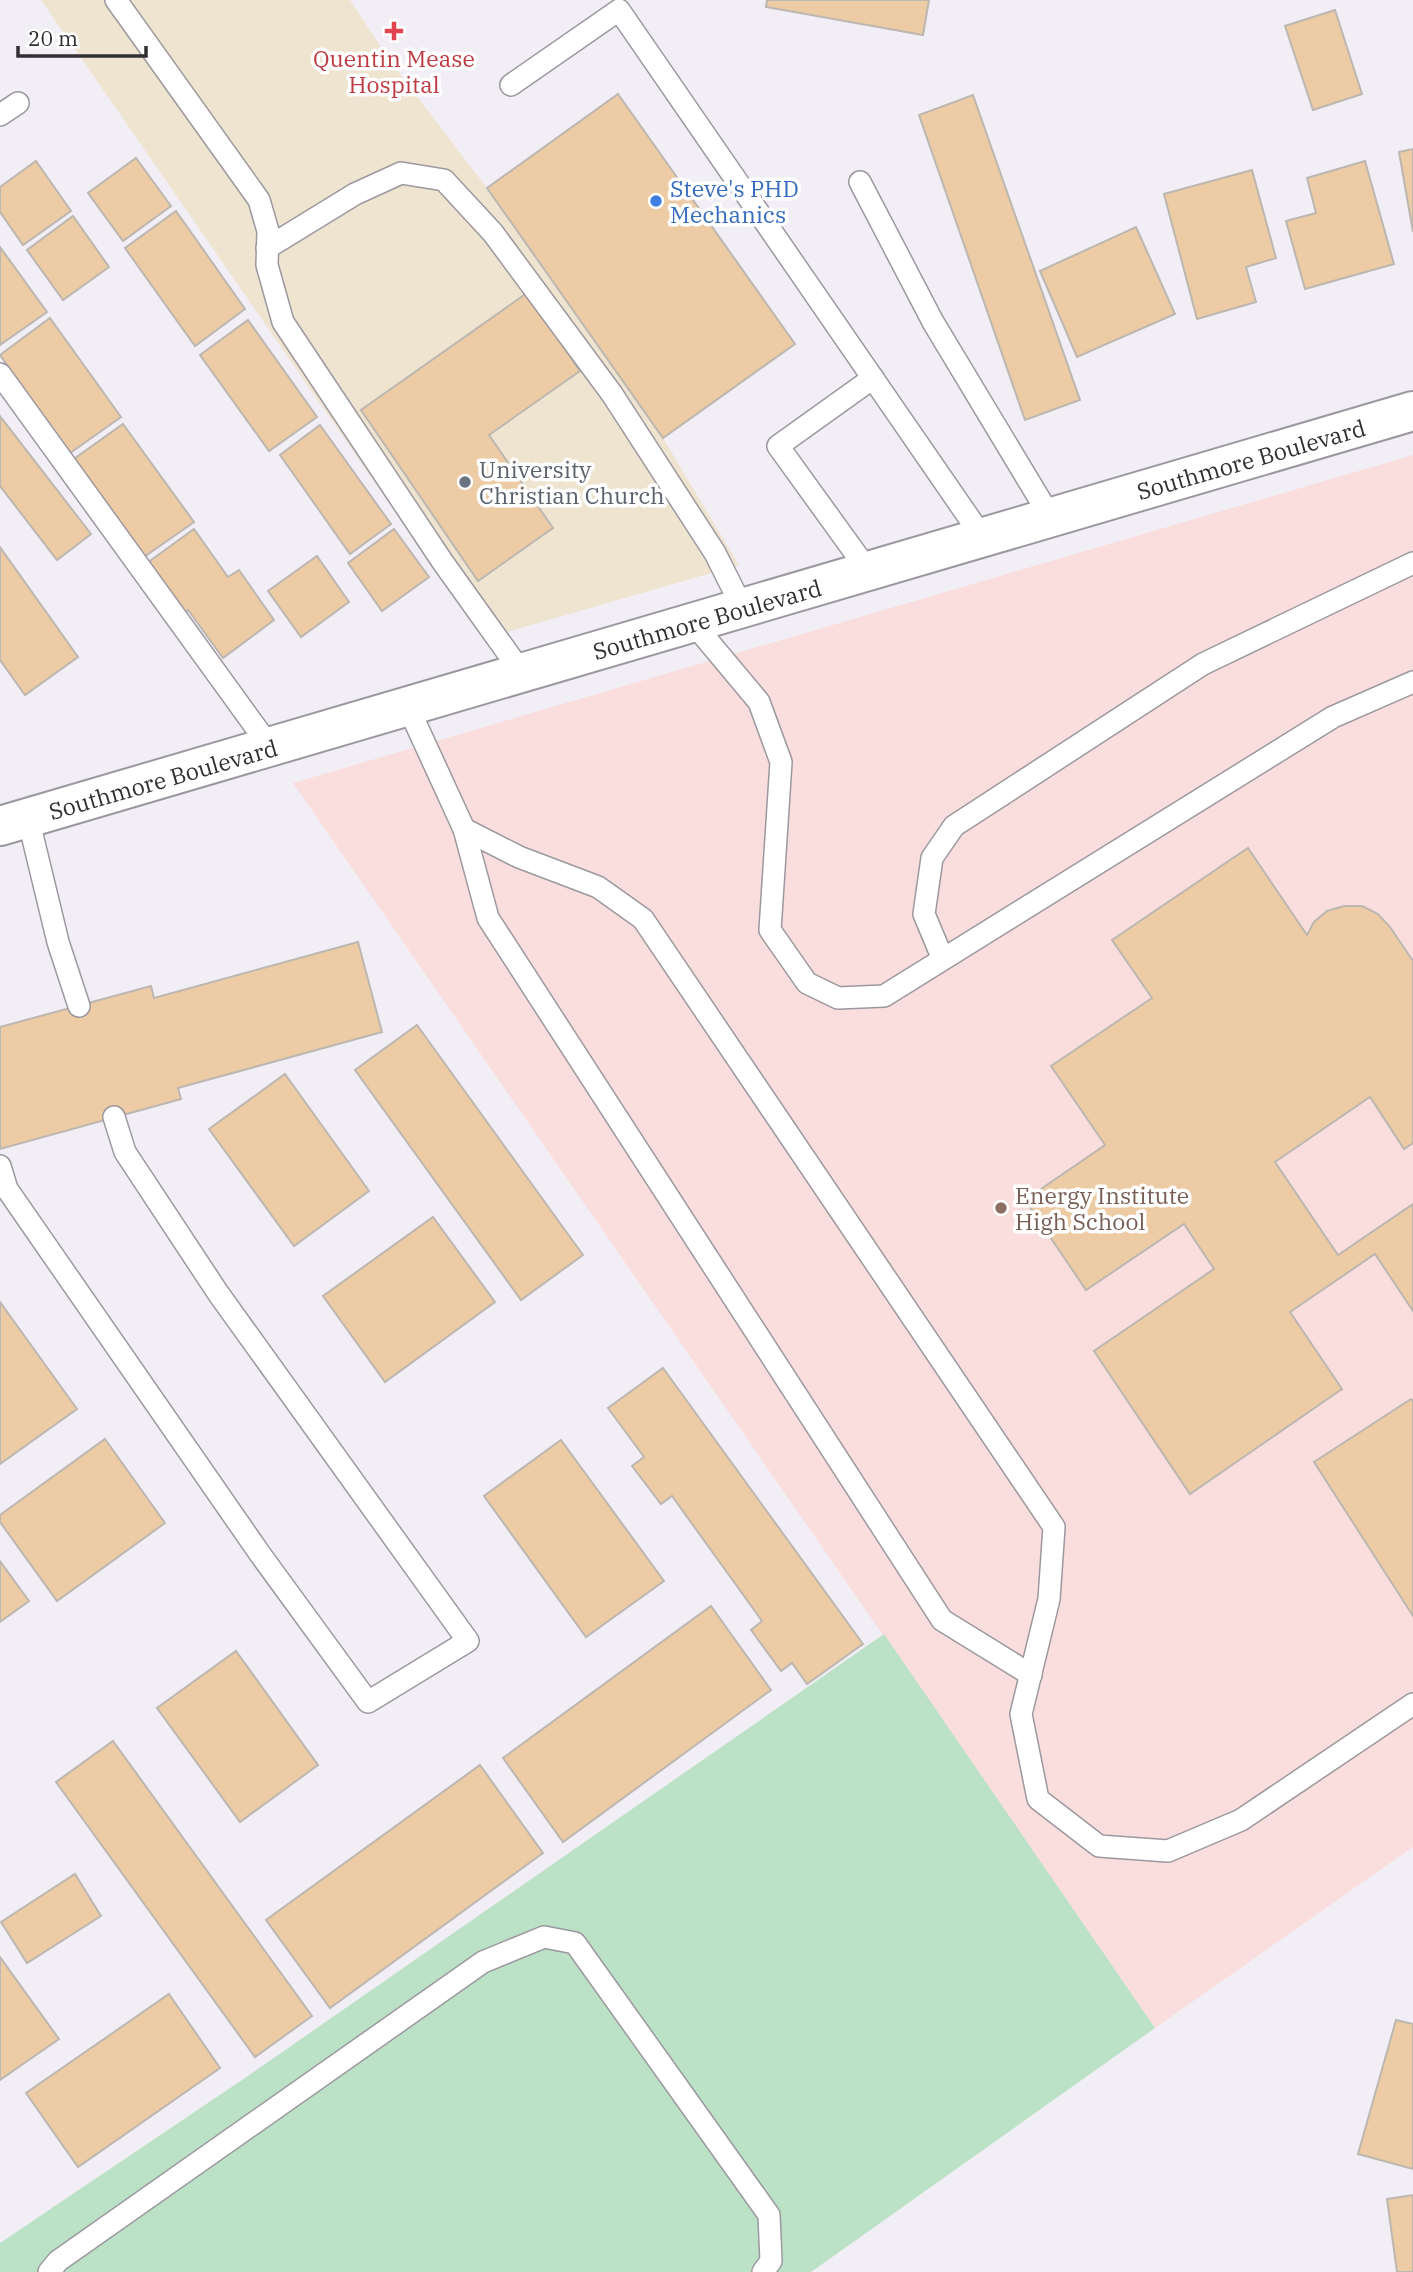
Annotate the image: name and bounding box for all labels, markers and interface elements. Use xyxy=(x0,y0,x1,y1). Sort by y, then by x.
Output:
scale bar xyxy=(18,14,145,58)
marker: Quentin Mease Hospital xyxy=(384,21,404,41)
text: 20 m xyxy=(28,24,78,52)
place label: Quentin Mease Hospital xyxy=(313,43,475,99)
place label: Steve's PHD Mechanics xyxy=(670,173,799,229)
marker: Steve's PHD Mechanics xyxy=(648,193,664,209)
street label: Southmore Boulevard xyxy=(1133,412,1369,506)
place label: University Christian Church xyxy=(479,454,665,510)
marker: University Christian Church xyxy=(457,474,473,490)
street label: Southmore Boulevard xyxy=(589,572,825,666)
street label: Southmore Boulevard xyxy=(45,732,281,826)
place label: Energy Institute High School xyxy=(1015,1180,1189,1236)
marker: Energy Institute High School xyxy=(993,1200,1009,1216)

